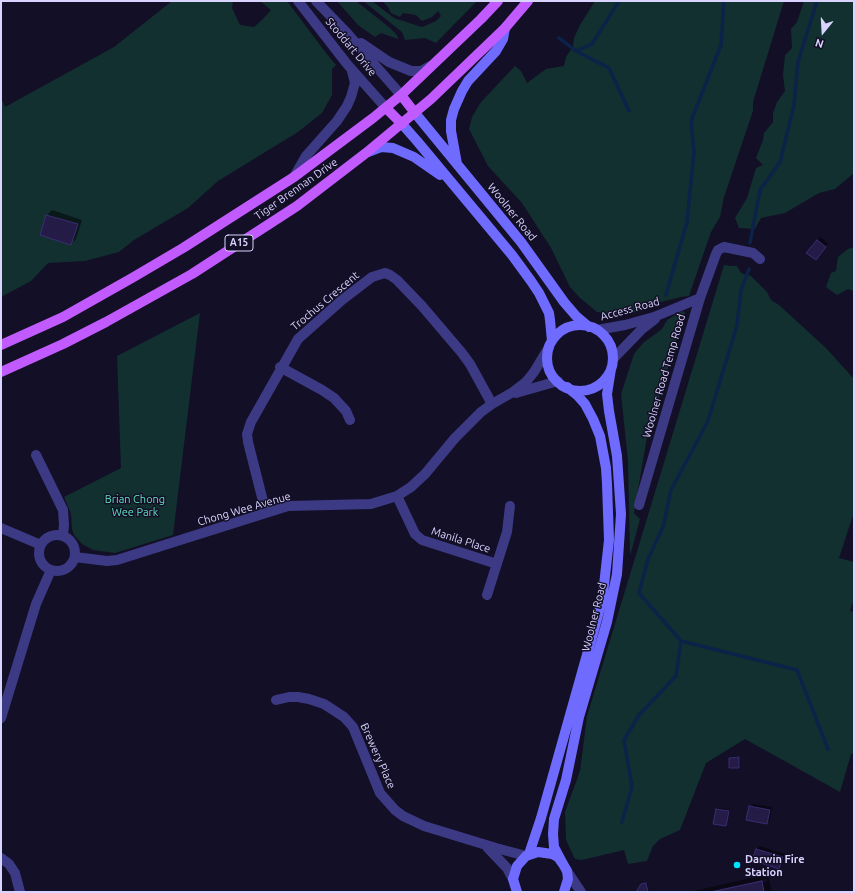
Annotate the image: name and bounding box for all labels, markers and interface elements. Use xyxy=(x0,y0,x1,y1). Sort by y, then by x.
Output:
north arrow xyxy=(803,12,843,52)
street label: Stoddart Drive xyxy=(323,15,379,79)
text: N xyxy=(814,36,825,50)
street label: Tiger Brennan Drive xyxy=(252,155,340,223)
street label: Woolner Road xyxy=(485,181,539,243)
road number: A15 xyxy=(225,235,253,251)
street label: Trochus Crescent xyxy=(288,269,362,333)
street label: Access Road xyxy=(599,295,661,323)
street label: Woolner Road Temp Road xyxy=(640,313,688,439)
street label: Chong Wee Avenue xyxy=(196,489,292,529)
park label: Brian Chong Wee Park xyxy=(105,492,165,518)
street label: Manila Place xyxy=(430,524,492,556)
street label: Woolner Road xyxy=(579,581,609,653)
street label: Brewery Place xyxy=(358,721,398,791)
place label: Darwin Fire Station xyxy=(745,852,805,878)
marker: Darwin Fire Station xyxy=(732,860,742,870)

